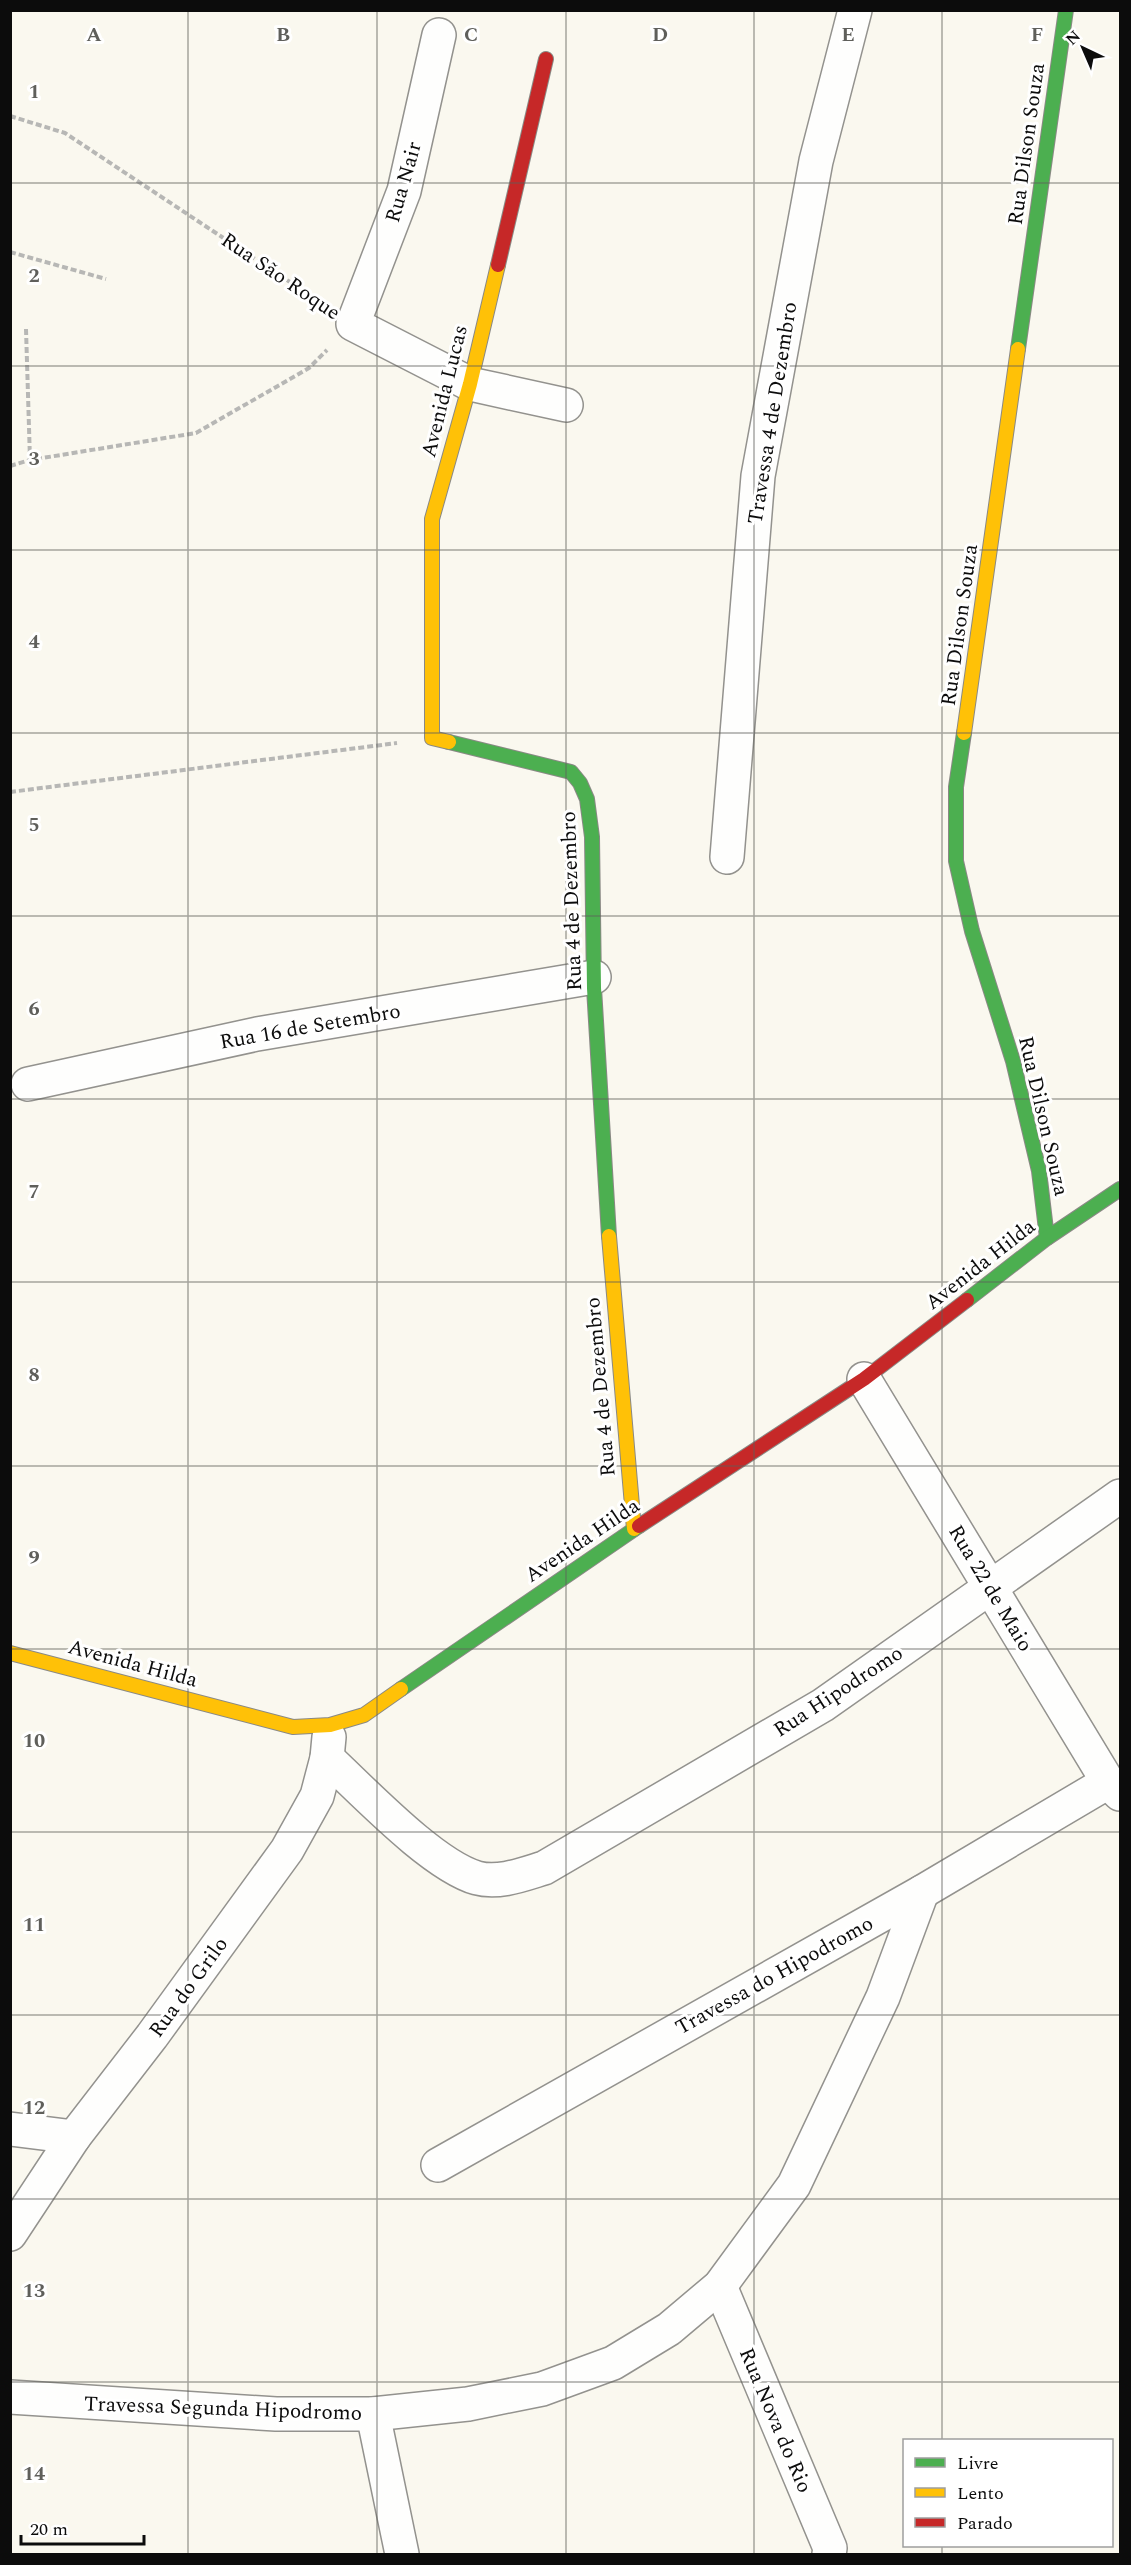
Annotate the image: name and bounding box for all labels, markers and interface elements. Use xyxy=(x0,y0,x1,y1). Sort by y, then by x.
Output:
north arrow xyxy=(1053,18,1113,78)
text: A xyxy=(86,20,102,50)
text: B xyxy=(276,20,290,50)
text: C xyxy=(464,20,478,50)
text: D xyxy=(652,20,668,50)
text: E xyxy=(841,20,855,50)
text: F xyxy=(1031,20,1043,50)
text: N xyxy=(1060,25,1086,51)
street label: Rua Dilson Souza xyxy=(1000,60,1054,227)
text: 1 xyxy=(28,77,40,107)
street label: Rua Nair xyxy=(377,138,431,227)
street label: Rua São Roque xyxy=(214,225,347,329)
text: 2 xyxy=(28,261,40,291)
street label: Travessa 4 de Dezembro xyxy=(740,300,806,527)
street label: Avenida Lucas xyxy=(413,322,477,461)
text: 3 xyxy=(28,444,40,474)
street label: Rua Dilson Souza xyxy=(933,541,987,708)
text: 4 xyxy=(28,627,40,657)
text: 5 xyxy=(28,810,40,840)
street label: Rua 4 de Dezembro xyxy=(553,811,591,991)
text: 6 xyxy=(28,994,40,1024)
street label: Rua 16 de Setembro xyxy=(217,995,403,1059)
street label: Rua Dilson Souza xyxy=(1009,1033,1077,1200)
text: 7 xyxy=(28,1177,40,1207)
street label: Avenida Hilda xyxy=(918,1211,1043,1318)
street label: Rua 4 de Dezembro xyxy=(577,1296,625,1478)
text: 8 xyxy=(28,1360,40,1390)
street label: Avenida Hilda xyxy=(519,1490,647,1591)
street label: Rua 22 de Maio xyxy=(940,1519,1041,1658)
text: 9 xyxy=(28,1543,40,1573)
street label: Avenida Hilda xyxy=(64,1631,202,1697)
street label: Rua Hipodromo xyxy=(767,1638,910,1746)
text: 10 xyxy=(23,1726,45,1756)
street label: Travessa do Hipodromo xyxy=(670,1908,879,2044)
text: 11 xyxy=(23,1910,45,1940)
street label: Rua do Grilo xyxy=(141,1930,236,2045)
text: 12 xyxy=(23,2093,45,2123)
text: 13 xyxy=(23,2276,45,2306)
street label: Rua Nova do Rio xyxy=(730,2343,820,2498)
street label: Travessa Segunda Hipodromo xyxy=(83,2388,363,2430)
legend xyxy=(903,2439,1113,2547)
text: Livre xyxy=(957,2450,999,2477)
text: 14 xyxy=(23,2459,45,2489)
text: Lento xyxy=(957,2480,1004,2507)
scale bar xyxy=(21,2508,144,2546)
text: Parado xyxy=(957,2510,1013,2537)
text: 20 m xyxy=(30,2516,68,2543)

